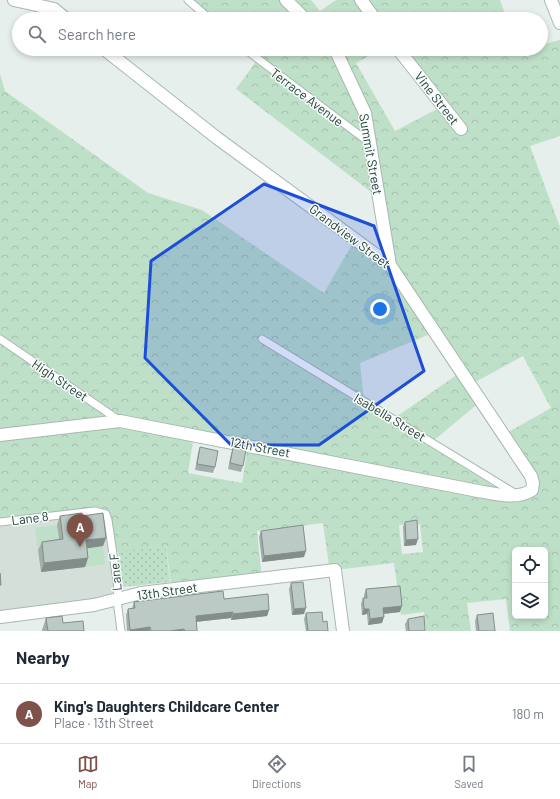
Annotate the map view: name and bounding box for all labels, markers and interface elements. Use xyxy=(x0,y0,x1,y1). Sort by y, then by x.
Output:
search box xyxy=(12,12,548,56)
icon: search xyxy=(26,23,48,45)
text: Search here xyxy=(58,25,136,43)
street label: Terrace Avenue xyxy=(267,64,347,130)
street label: Vine Street xyxy=(411,68,463,128)
street label: Summit Street xyxy=(356,112,386,196)
street label: Grandview Street xyxy=(306,200,394,272)
your location xyxy=(370,299,390,319)
street label: High Street xyxy=(29,356,91,404)
street label: Isabella Street xyxy=(351,389,429,445)
street label: 12th Street xyxy=(228,433,292,461)
street label: Lane 8 xyxy=(11,508,49,528)
pin: A xyxy=(67,514,93,547)
map controls xyxy=(512,547,548,619)
button: locate xyxy=(512,547,548,583)
street label: Lane F xyxy=(105,552,125,592)
street label: 13th Street xyxy=(136,579,198,603)
button: layers xyxy=(512,583,548,619)
text: Nearby xyxy=(16,647,70,667)
text: King's Daughters Childcare Center xyxy=(54,697,279,715)
text: A xyxy=(25,706,33,722)
text: 180 m xyxy=(512,706,544,722)
text: Place · 13th Street xyxy=(54,715,154,731)
tab: Map xyxy=(77,753,99,790)
tab: Directions xyxy=(252,753,301,790)
tab: Saved xyxy=(454,753,483,790)

